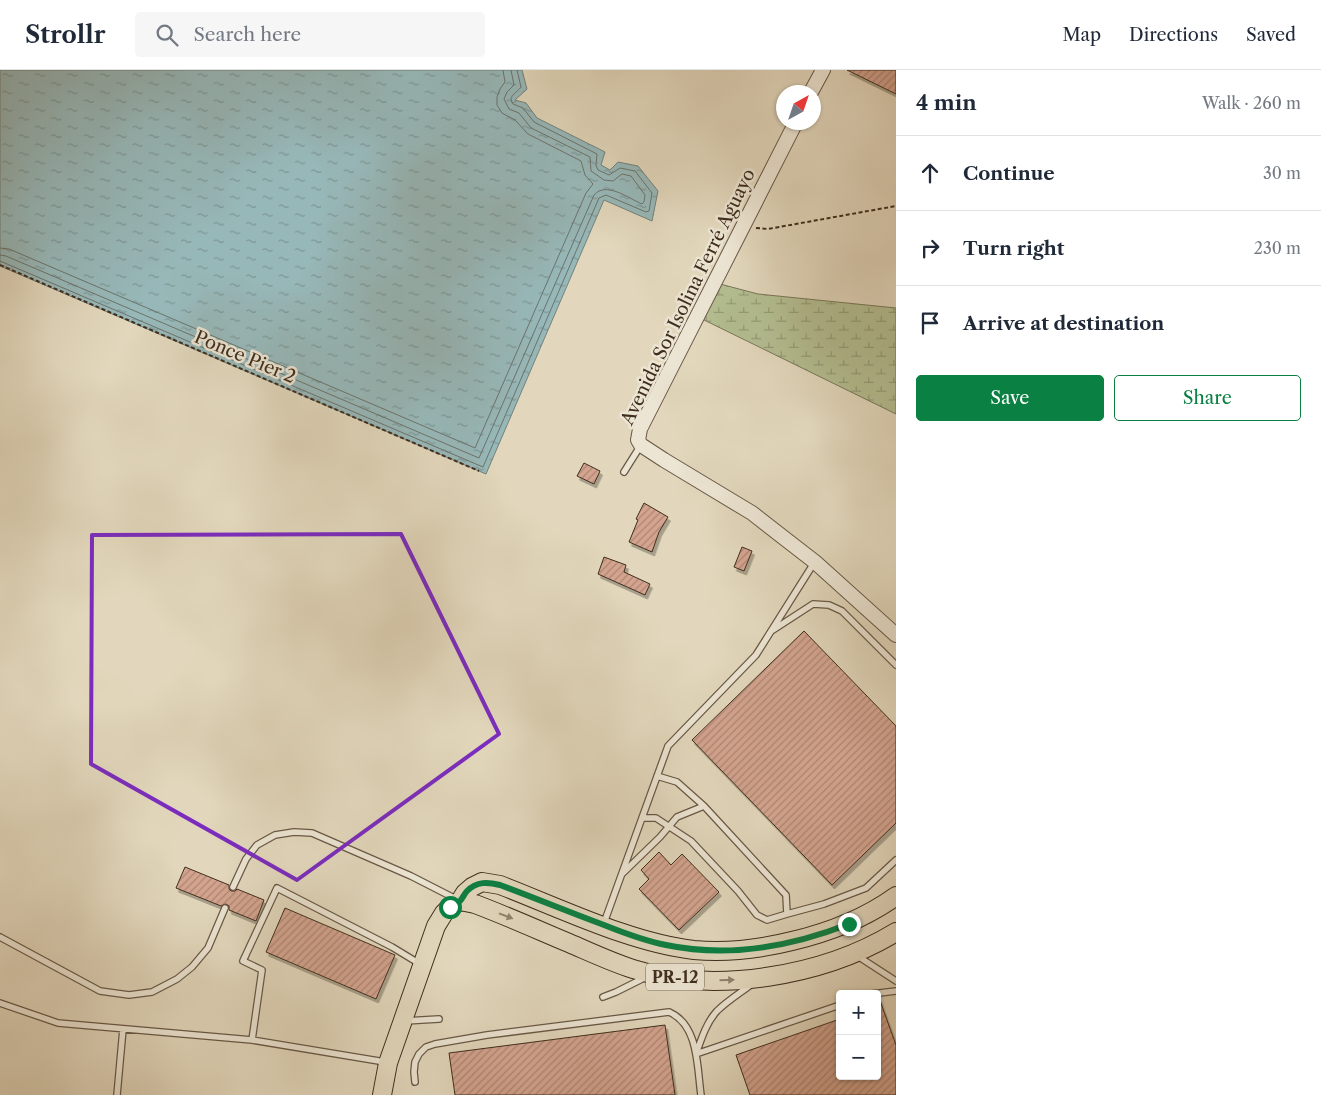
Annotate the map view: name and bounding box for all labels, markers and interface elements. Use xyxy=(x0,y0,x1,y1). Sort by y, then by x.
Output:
search box xyxy=(135,12,485,57)
text: Strollr xyxy=(25,20,105,49)
icon: search xyxy=(153,21,181,49)
text: Search here xyxy=(193,23,301,46)
text: Map xyxy=(1062,24,1101,46)
text: Directions xyxy=(1129,24,1218,46)
text: Saved xyxy=(1246,24,1296,46)
north arrow xyxy=(776,85,821,130)
text: 4 min xyxy=(916,90,977,115)
text: Walk · 260 m xyxy=(1202,93,1301,113)
icon: ahead xyxy=(916,159,944,187)
text: Continue xyxy=(963,162,1055,185)
text: 30 m xyxy=(1263,163,1301,183)
street label: Avenida Sor Isolina Ferré Aguayo xyxy=(616,165,760,430)
icon: right xyxy=(916,234,944,262)
text: Turn right xyxy=(963,237,1064,260)
text: 230 m xyxy=(1254,238,1301,258)
icon: arrive xyxy=(916,309,944,337)
text: Arrive at destination xyxy=(963,312,1164,335)
street label: Ponce Pier 2 xyxy=(191,326,299,388)
button: Save xyxy=(916,375,1104,421)
button: Share xyxy=(1114,375,1301,421)
route start xyxy=(439,896,462,919)
one-way arrow xyxy=(499,912,514,920)
route end xyxy=(838,913,861,936)
road number: PR-12 xyxy=(646,964,704,990)
one-way arrow xyxy=(719,976,735,984)
map controls xyxy=(836,990,881,1080)
button: + xyxy=(836,990,881,1035)
button: − xyxy=(836,1035,881,1080)

